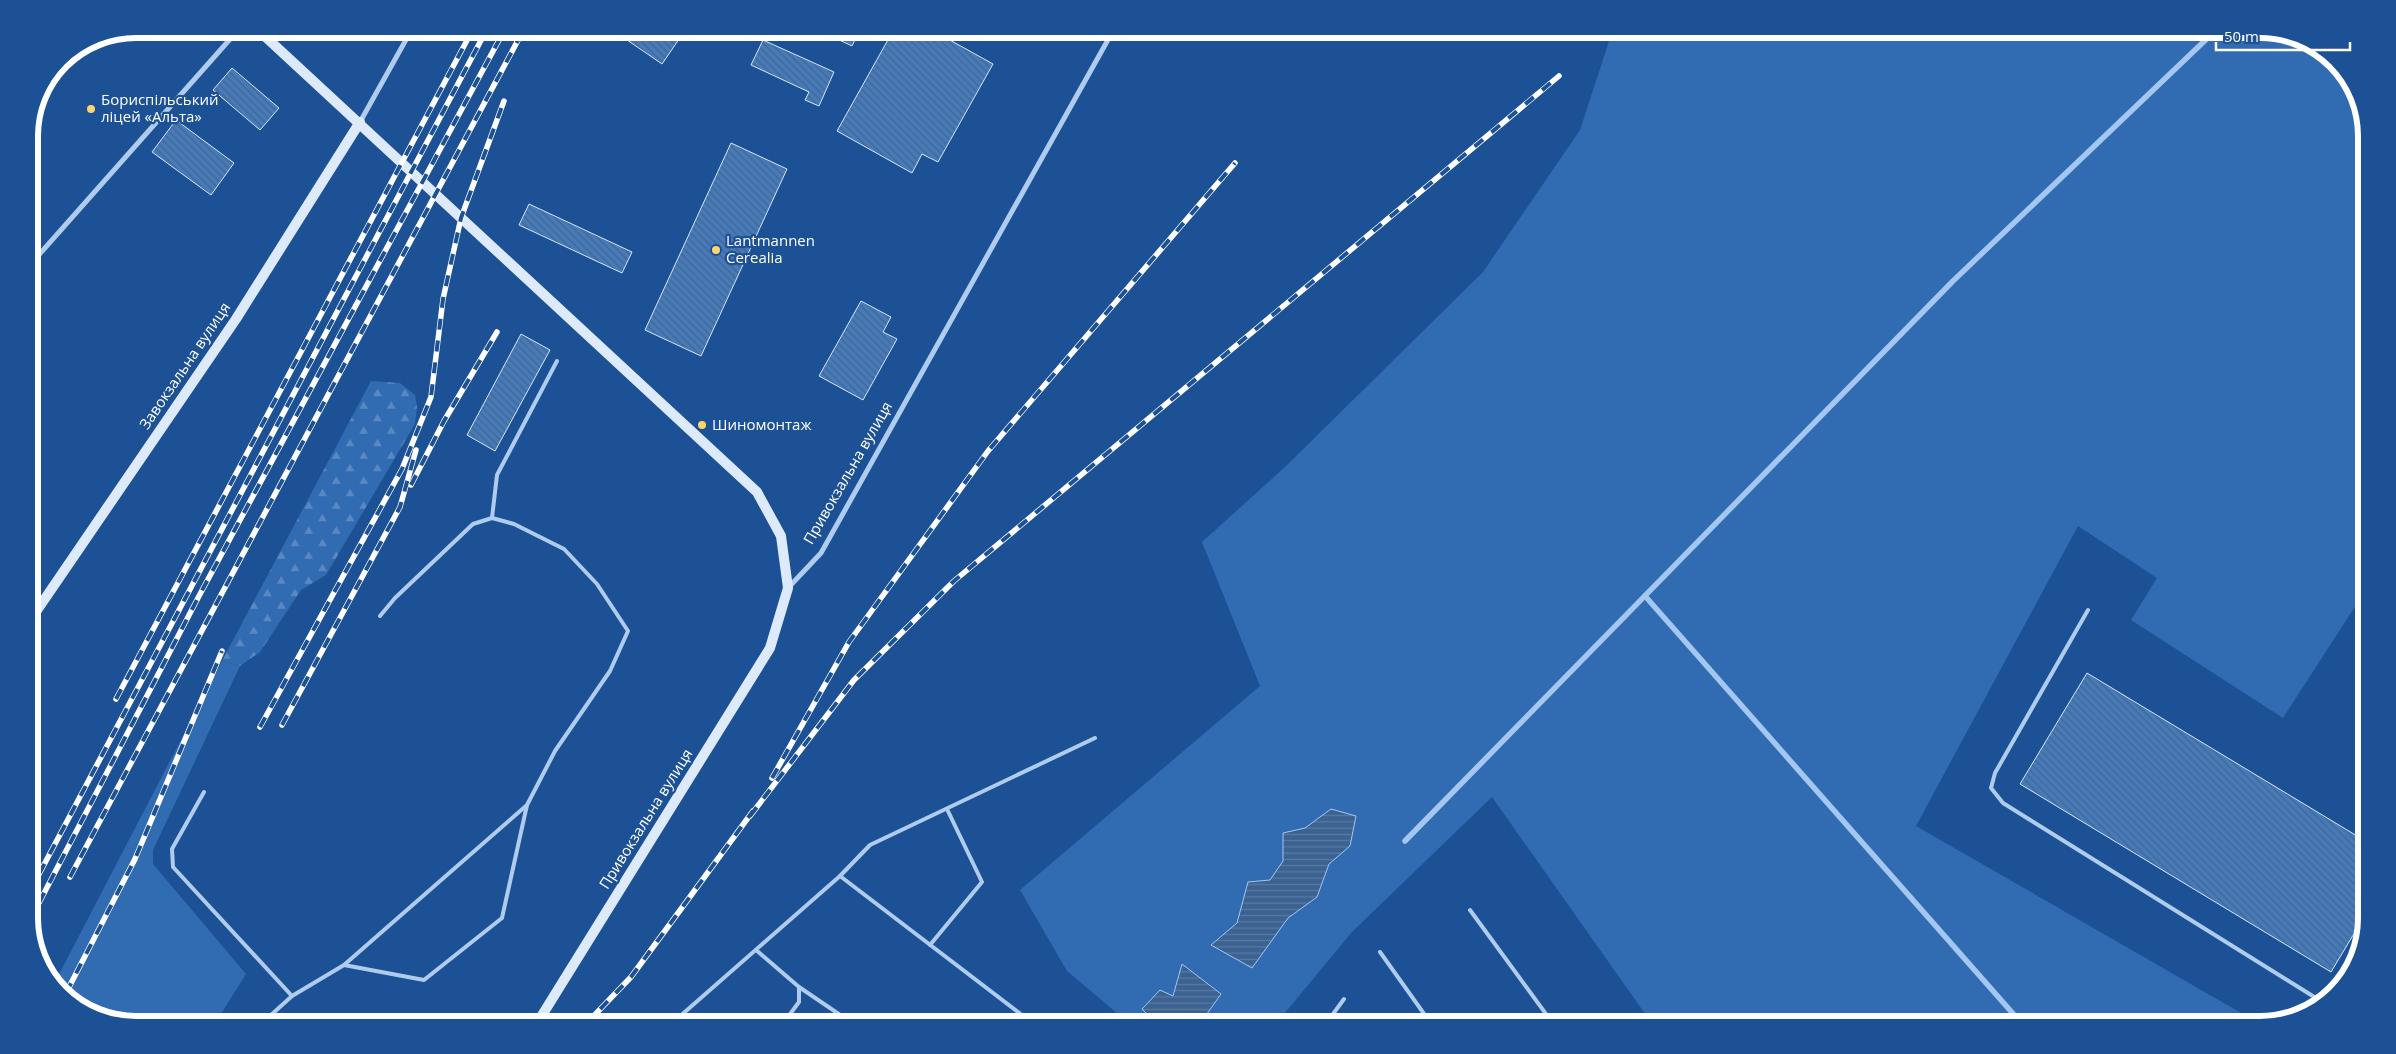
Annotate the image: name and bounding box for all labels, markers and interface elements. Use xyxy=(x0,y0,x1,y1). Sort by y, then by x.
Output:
scale bar xyxy=(2216,20,2350,52)
text: 50 m xyxy=(2224,26,2259,46)
place label: Бориспільський ліцей «Альта» xyxy=(101,89,218,126)
marker: Бориспільський ліцей «Альта» xyxy=(85,103,97,115)
place label: Lantmannen Cerealia xyxy=(726,230,815,267)
marker: Lantmannen Cerealia xyxy=(710,244,722,256)
street label: Завокзальна вулиця xyxy=(134,298,234,433)
street label: Привокзальна вулиця xyxy=(798,397,896,548)
place label: Шиномонтаж xyxy=(712,414,811,434)
marker: Шиномонтаж xyxy=(696,419,708,431)
street label: Привокзальна вулиця xyxy=(594,745,696,892)

